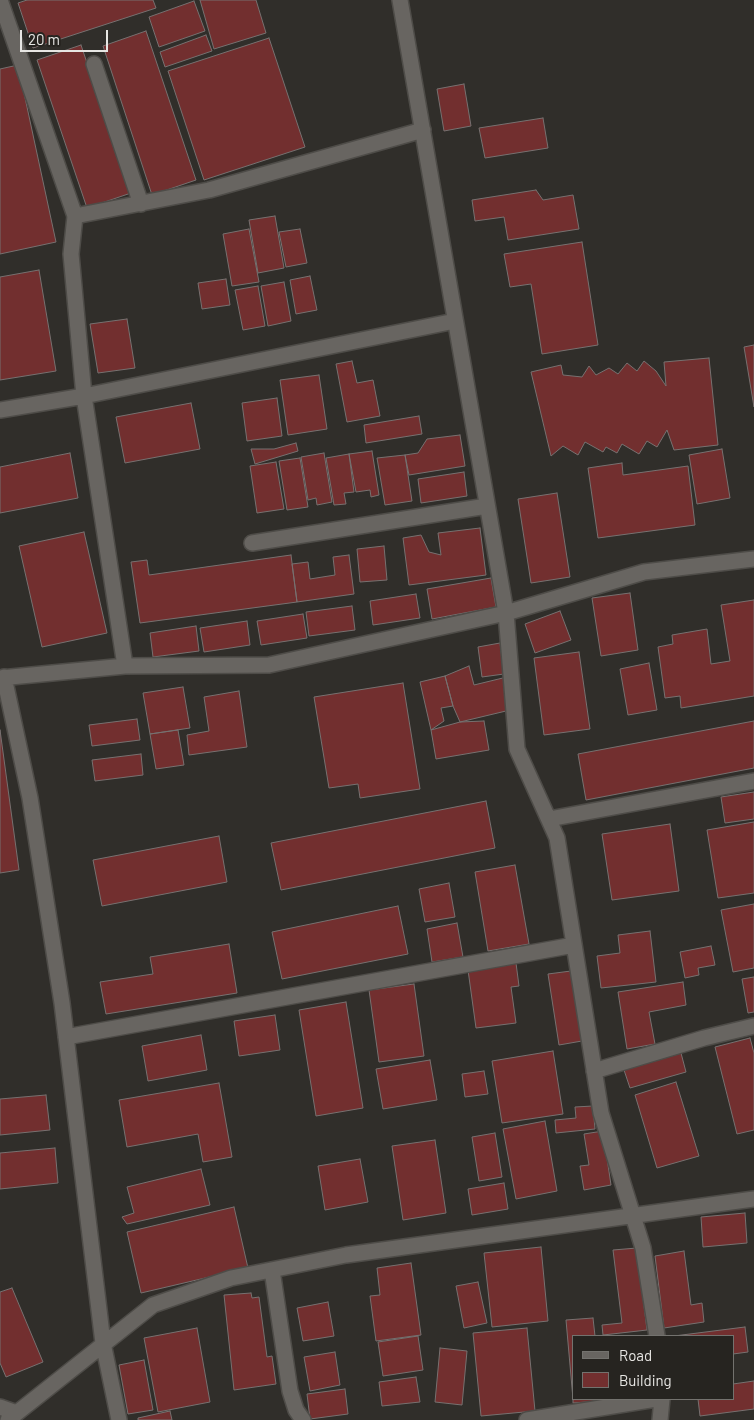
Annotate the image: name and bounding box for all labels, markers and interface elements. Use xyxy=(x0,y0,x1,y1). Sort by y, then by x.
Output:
scale bar xyxy=(22,20,110,52)
text: 20 m xyxy=(28,30,60,48)
legend xyxy=(572,1335,734,1400)
text: Road xyxy=(619,1346,652,1364)
text: Building xyxy=(619,1371,672,1389)

